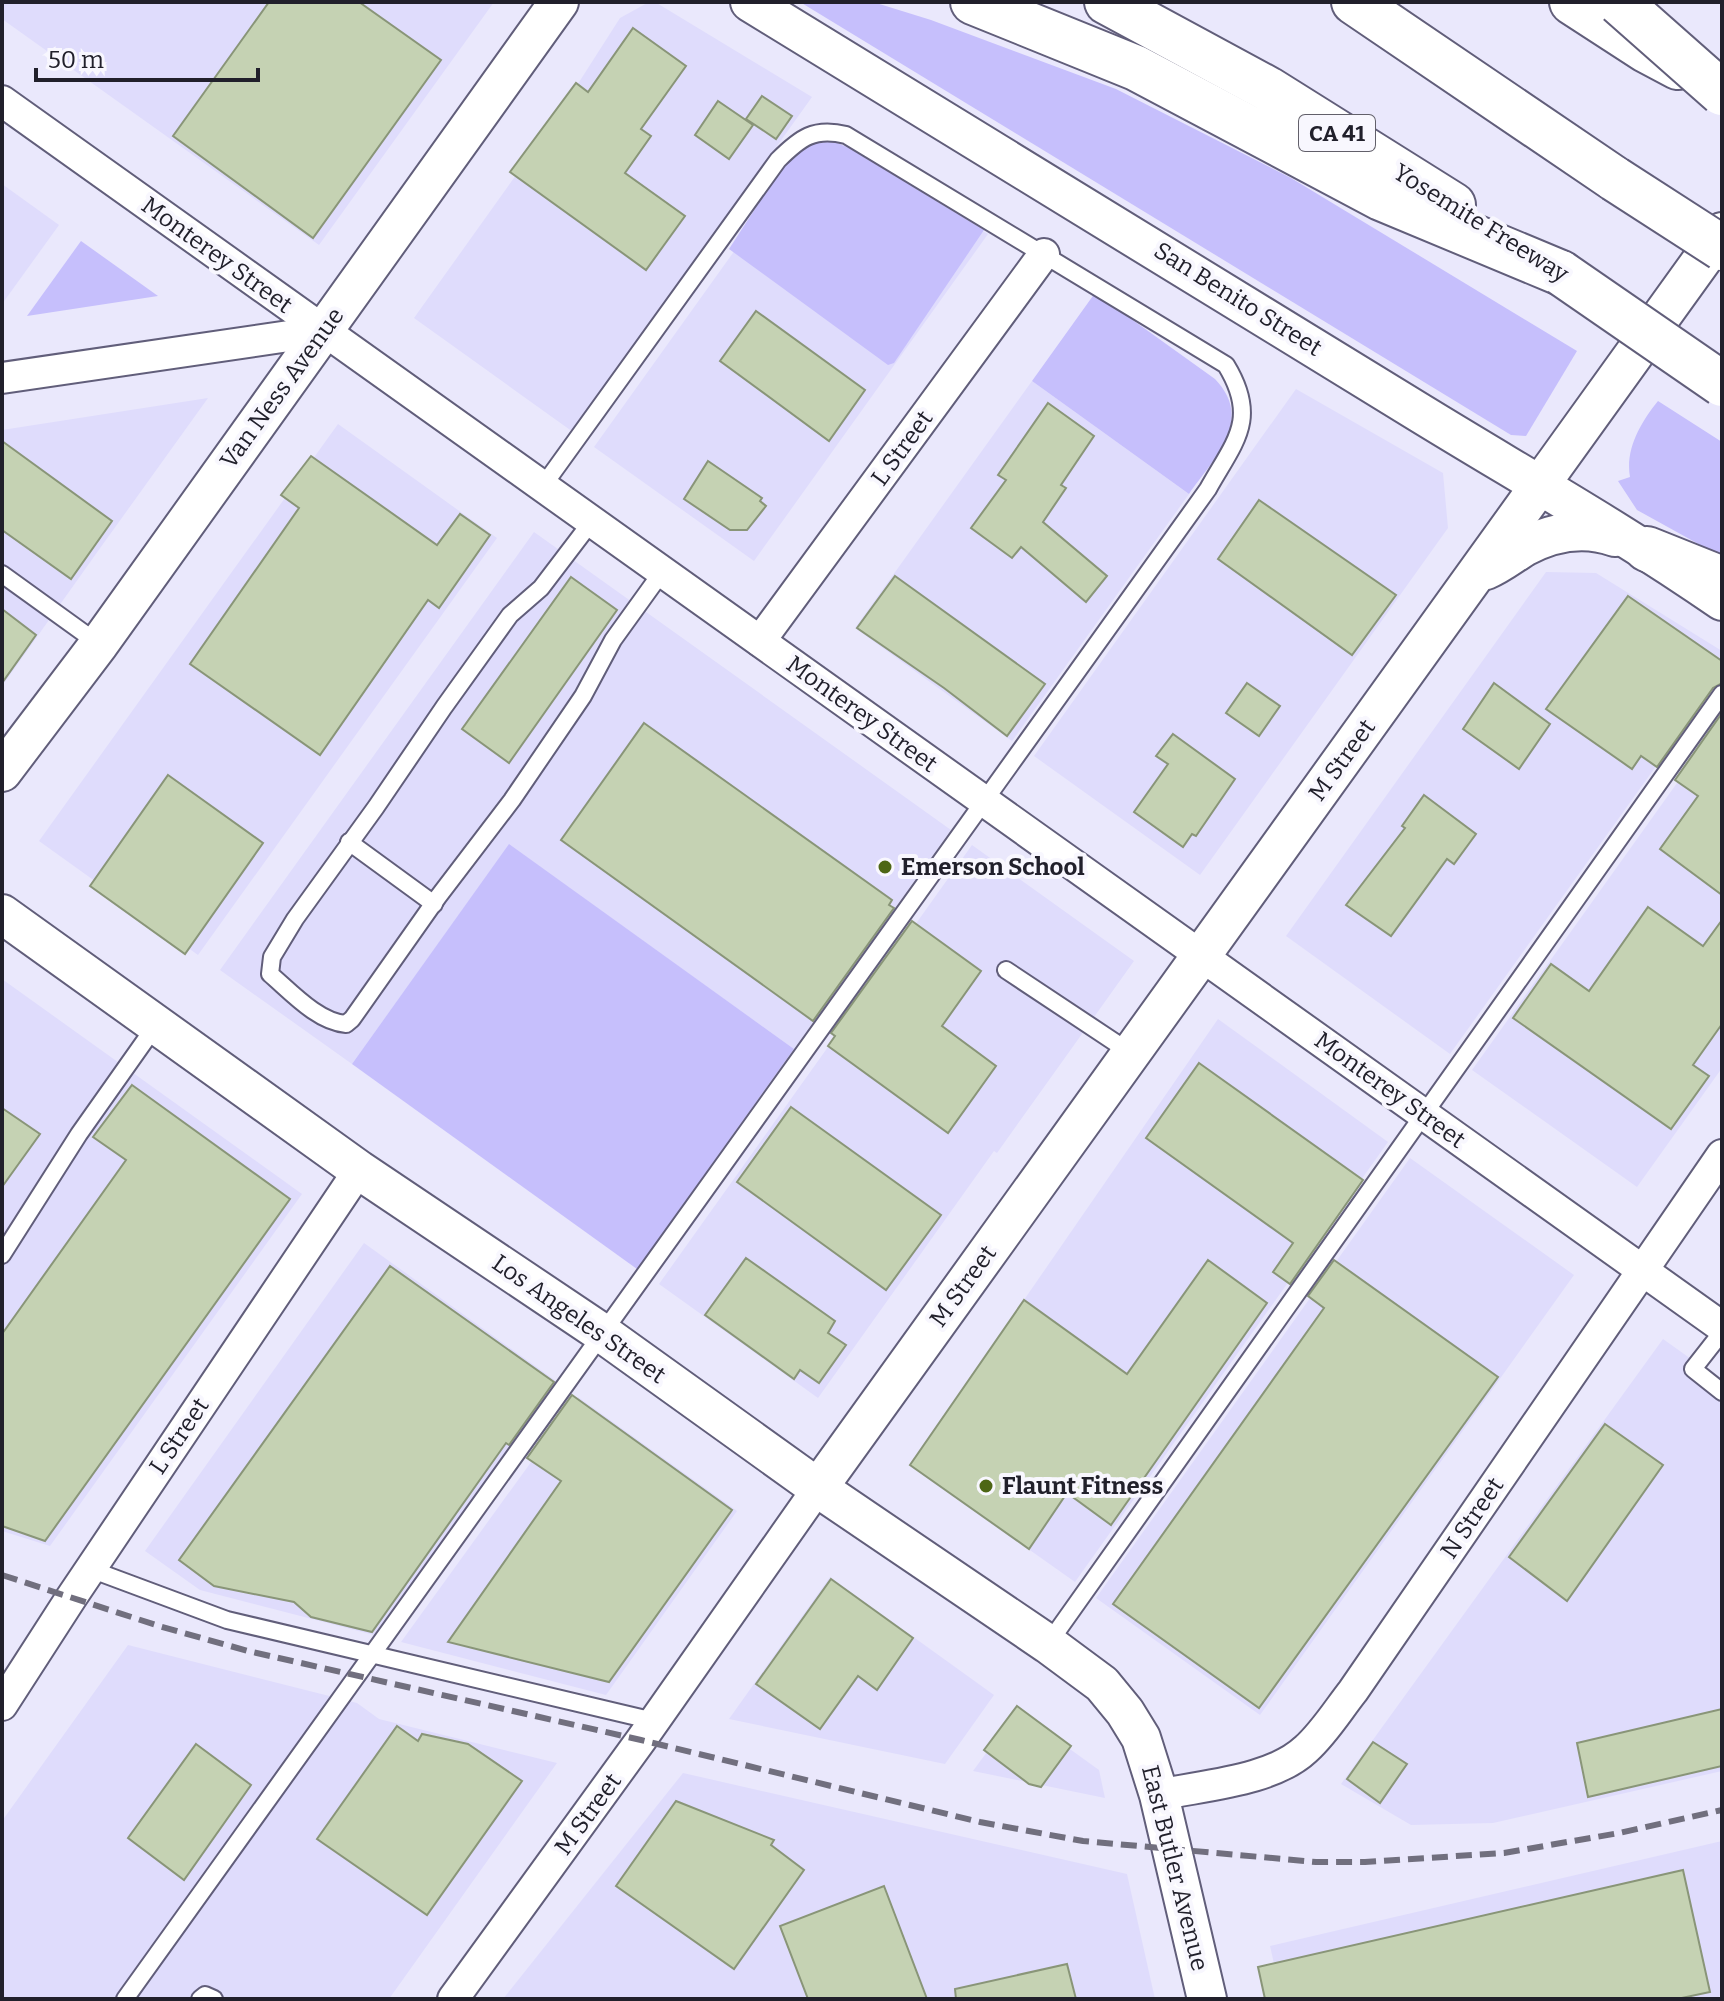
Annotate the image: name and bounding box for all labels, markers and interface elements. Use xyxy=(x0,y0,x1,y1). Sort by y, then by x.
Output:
scale bar xyxy=(36,32,258,82)
text: 50 m xyxy=(48,46,104,74)
road number: CA 41 xyxy=(1299,115,1375,151)
street label: Yosemite Freeway xyxy=(1388,158,1574,288)
street label: Monterey Street xyxy=(136,191,298,319)
street label: San Benito Street xyxy=(1149,236,1327,362)
street label: Van Ness Avenue xyxy=(214,302,350,474)
street label: L Street xyxy=(865,405,939,491)
street label: Monterey Street xyxy=(781,650,943,778)
street label: M Street xyxy=(1303,714,1381,806)
place label: Emerson School xyxy=(901,853,1085,881)
marker: Emerson School xyxy=(876,858,894,876)
street label: Monterey Street xyxy=(1309,1026,1471,1154)
street label: M Street xyxy=(924,1240,1002,1332)
street label: Los Angeles Street xyxy=(487,1249,671,1389)
street label: L Street xyxy=(143,1392,215,1479)
place label: Flaunt Fitness xyxy=(1002,1472,1163,1500)
street label: N Street xyxy=(1435,1472,1509,1564)
marker: Flaunt Fitness xyxy=(977,1477,995,1495)
street label: East Butler Avenue xyxy=(1136,1762,1214,1974)
street label: M Street xyxy=(549,1768,627,1860)

